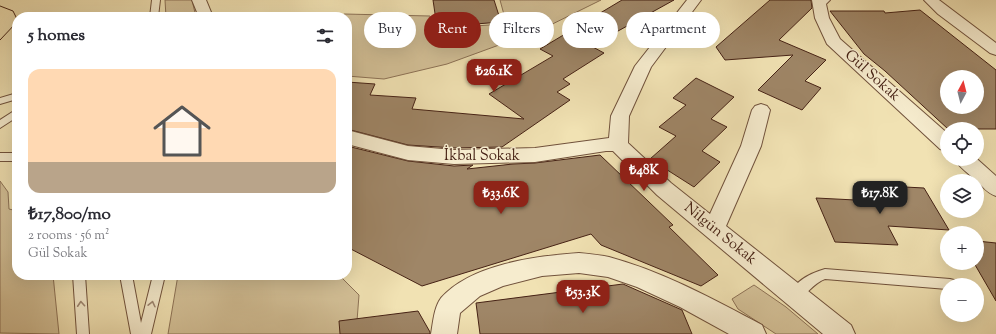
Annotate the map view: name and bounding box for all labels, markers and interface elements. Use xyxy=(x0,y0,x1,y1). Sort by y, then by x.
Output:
chip: Buy xyxy=(364,12,416,48)
chip: Rent xyxy=(424,12,481,48)
chip: Filters xyxy=(489,12,554,48)
chip: New xyxy=(562,12,618,48)
chip: Apartment xyxy=(626,12,720,48)
text: 5 homes xyxy=(28,24,85,48)
icon: filters xyxy=(314,25,336,47)
street label: Gül Sokak xyxy=(839,45,905,107)
pin: ₺26.1K xyxy=(461,59,527,93)
text: ₺26.1K xyxy=(476,63,512,81)
north arrow xyxy=(940,70,984,114)
map controls xyxy=(940,70,984,322)
icon: home xyxy=(146,95,218,167)
button: locate xyxy=(940,122,984,166)
street label: İkbal Sokak xyxy=(444,145,520,167)
pin: ₺48K xyxy=(620,158,668,192)
text: ₺48K xyxy=(629,162,659,180)
button: layers xyxy=(940,174,984,218)
pin: ₺33.6K xyxy=(468,181,534,215)
pin: ₺17.8K xyxy=(847,181,913,215)
text: ₺33.6K xyxy=(483,185,519,203)
text: ₺17.8K xyxy=(862,185,898,203)
street label: Nilgün Sokak xyxy=(679,198,761,270)
text: ₺17,800/mo xyxy=(28,203,111,227)
button: + xyxy=(940,226,984,270)
text: 2 rooms · 56 m² xyxy=(28,227,109,245)
text: Gül Sokak xyxy=(28,245,87,263)
button: − xyxy=(940,278,984,322)
pin: ₺53.3K xyxy=(550,280,616,314)
text: ₺53.3K xyxy=(565,284,601,302)
one-way arrow xyxy=(76,301,85,308)
one-way arrow xyxy=(147,301,155,308)

